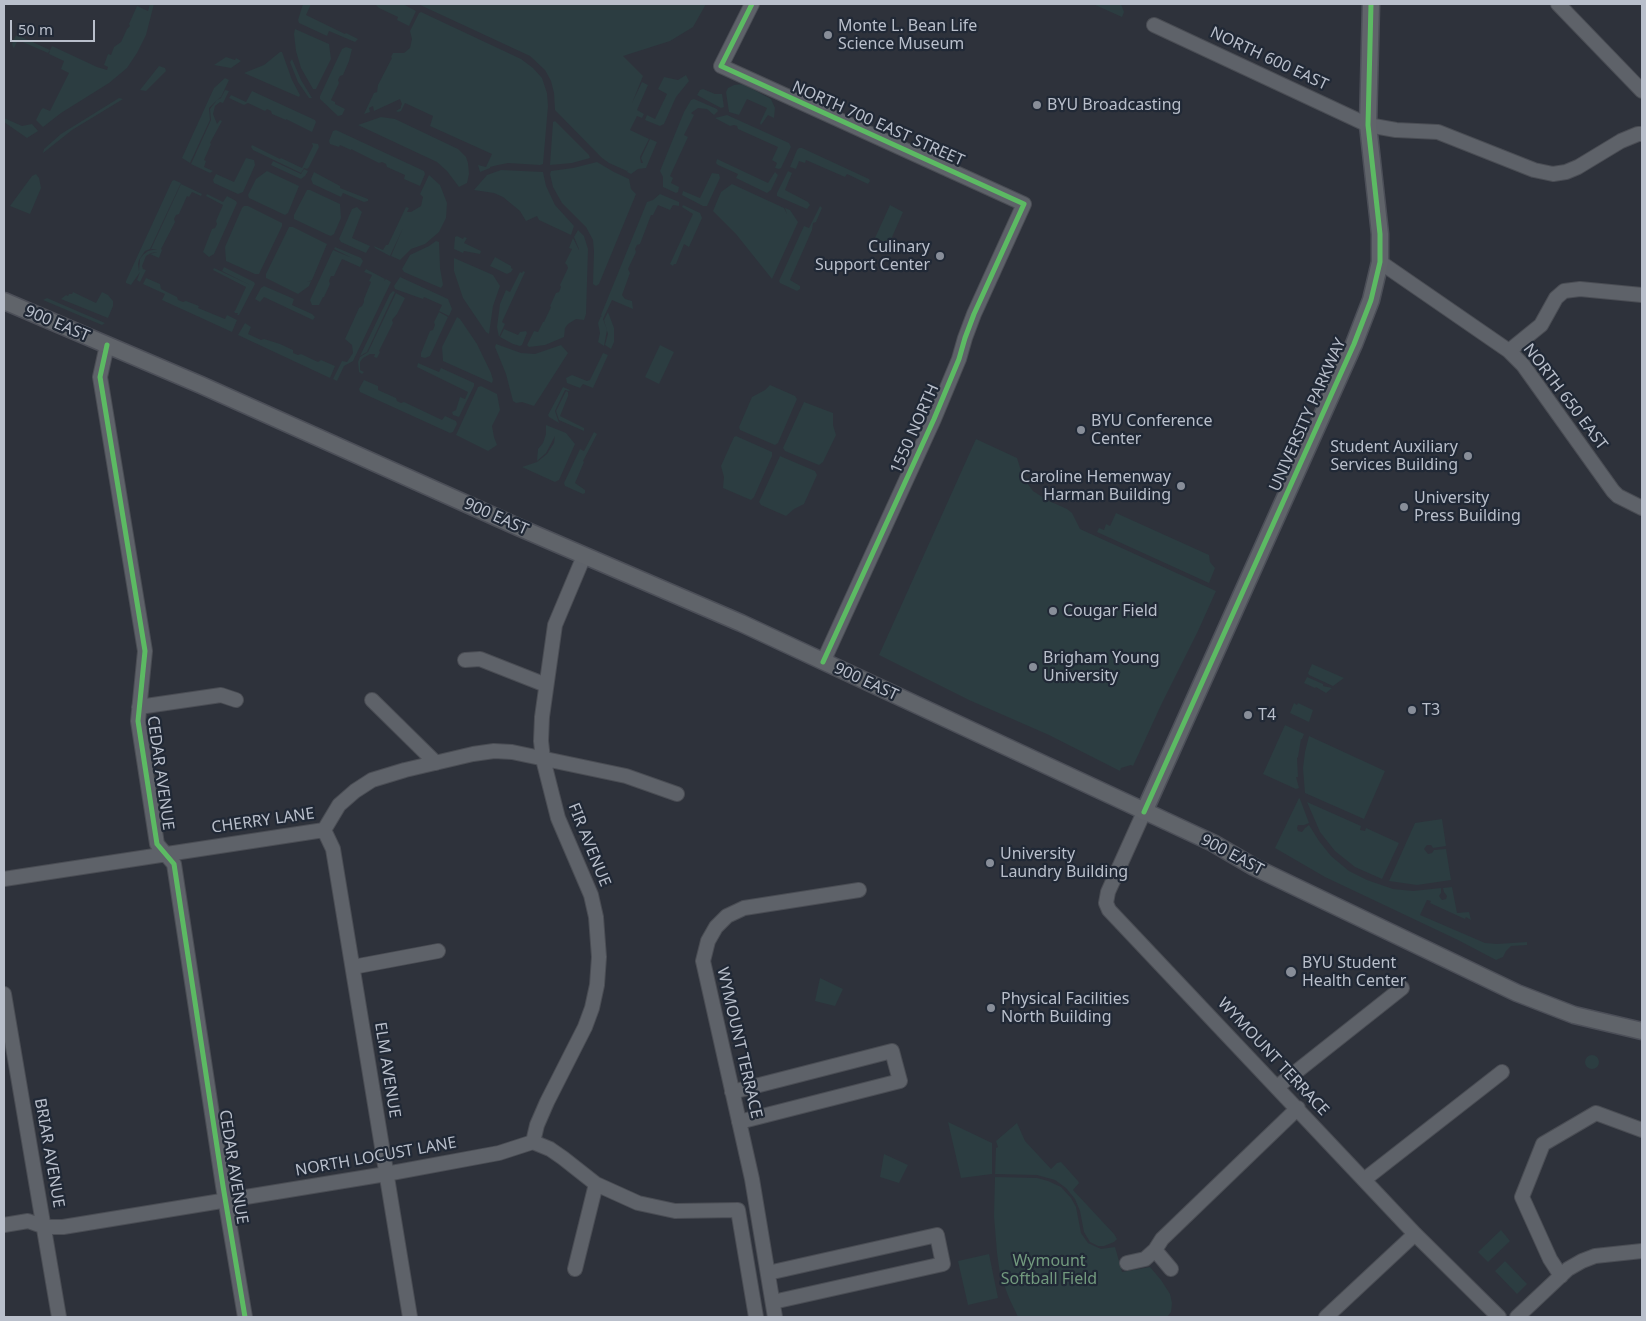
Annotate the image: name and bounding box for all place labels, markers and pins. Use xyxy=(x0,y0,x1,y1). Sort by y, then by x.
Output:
place label: Monte L. Bean Life Science Museum xyxy=(838,16,977,54)
marker: Monte L. Bean Life Science Museum xyxy=(822,29,834,41)
place label: BYU Broadcasting xyxy=(1047,95,1181,115)
marker: BYU Broadcasting xyxy=(1031,99,1043,111)
place label: Culinary Support Center xyxy=(815,237,930,275)
marker: Culinary Support Center xyxy=(934,250,946,262)
place label: BYU Conference Center xyxy=(1091,411,1212,449)
marker: BYU Conference Center xyxy=(1075,424,1087,436)
place label: Student Auxiliary Services Building xyxy=(1330,437,1458,475)
marker: Student Auxiliary Services Building xyxy=(1462,450,1474,462)
place label: Caroline Hemenway Harman Building xyxy=(1020,467,1171,505)
marker: Caroline Hemenway Harman Building xyxy=(1175,480,1187,492)
place label: University Press Building xyxy=(1414,488,1521,526)
marker: University Press Building xyxy=(1398,501,1410,513)
place label: Cougar Field xyxy=(1063,601,1158,621)
marker: Cougar Field xyxy=(1047,605,1059,617)
place label: Brigham Young University xyxy=(1043,648,1160,686)
marker: Brigham Young University xyxy=(1027,661,1039,673)
place label: T3 xyxy=(1422,700,1440,720)
marker: T3 xyxy=(1406,704,1418,716)
place label: T4 xyxy=(1258,705,1276,725)
marker: T4 xyxy=(1242,709,1254,721)
place label: University Laundry Building xyxy=(1000,844,1128,882)
marker: University Laundry Building xyxy=(984,857,996,869)
place label: BYU Student Health Center xyxy=(1302,953,1406,991)
marker: BYU Student Health Center xyxy=(1284,965,1298,979)
place label: Physical Facilities North Building xyxy=(1001,989,1129,1027)
marker: Physical Facilities North Building xyxy=(985,1002,997,1014)

